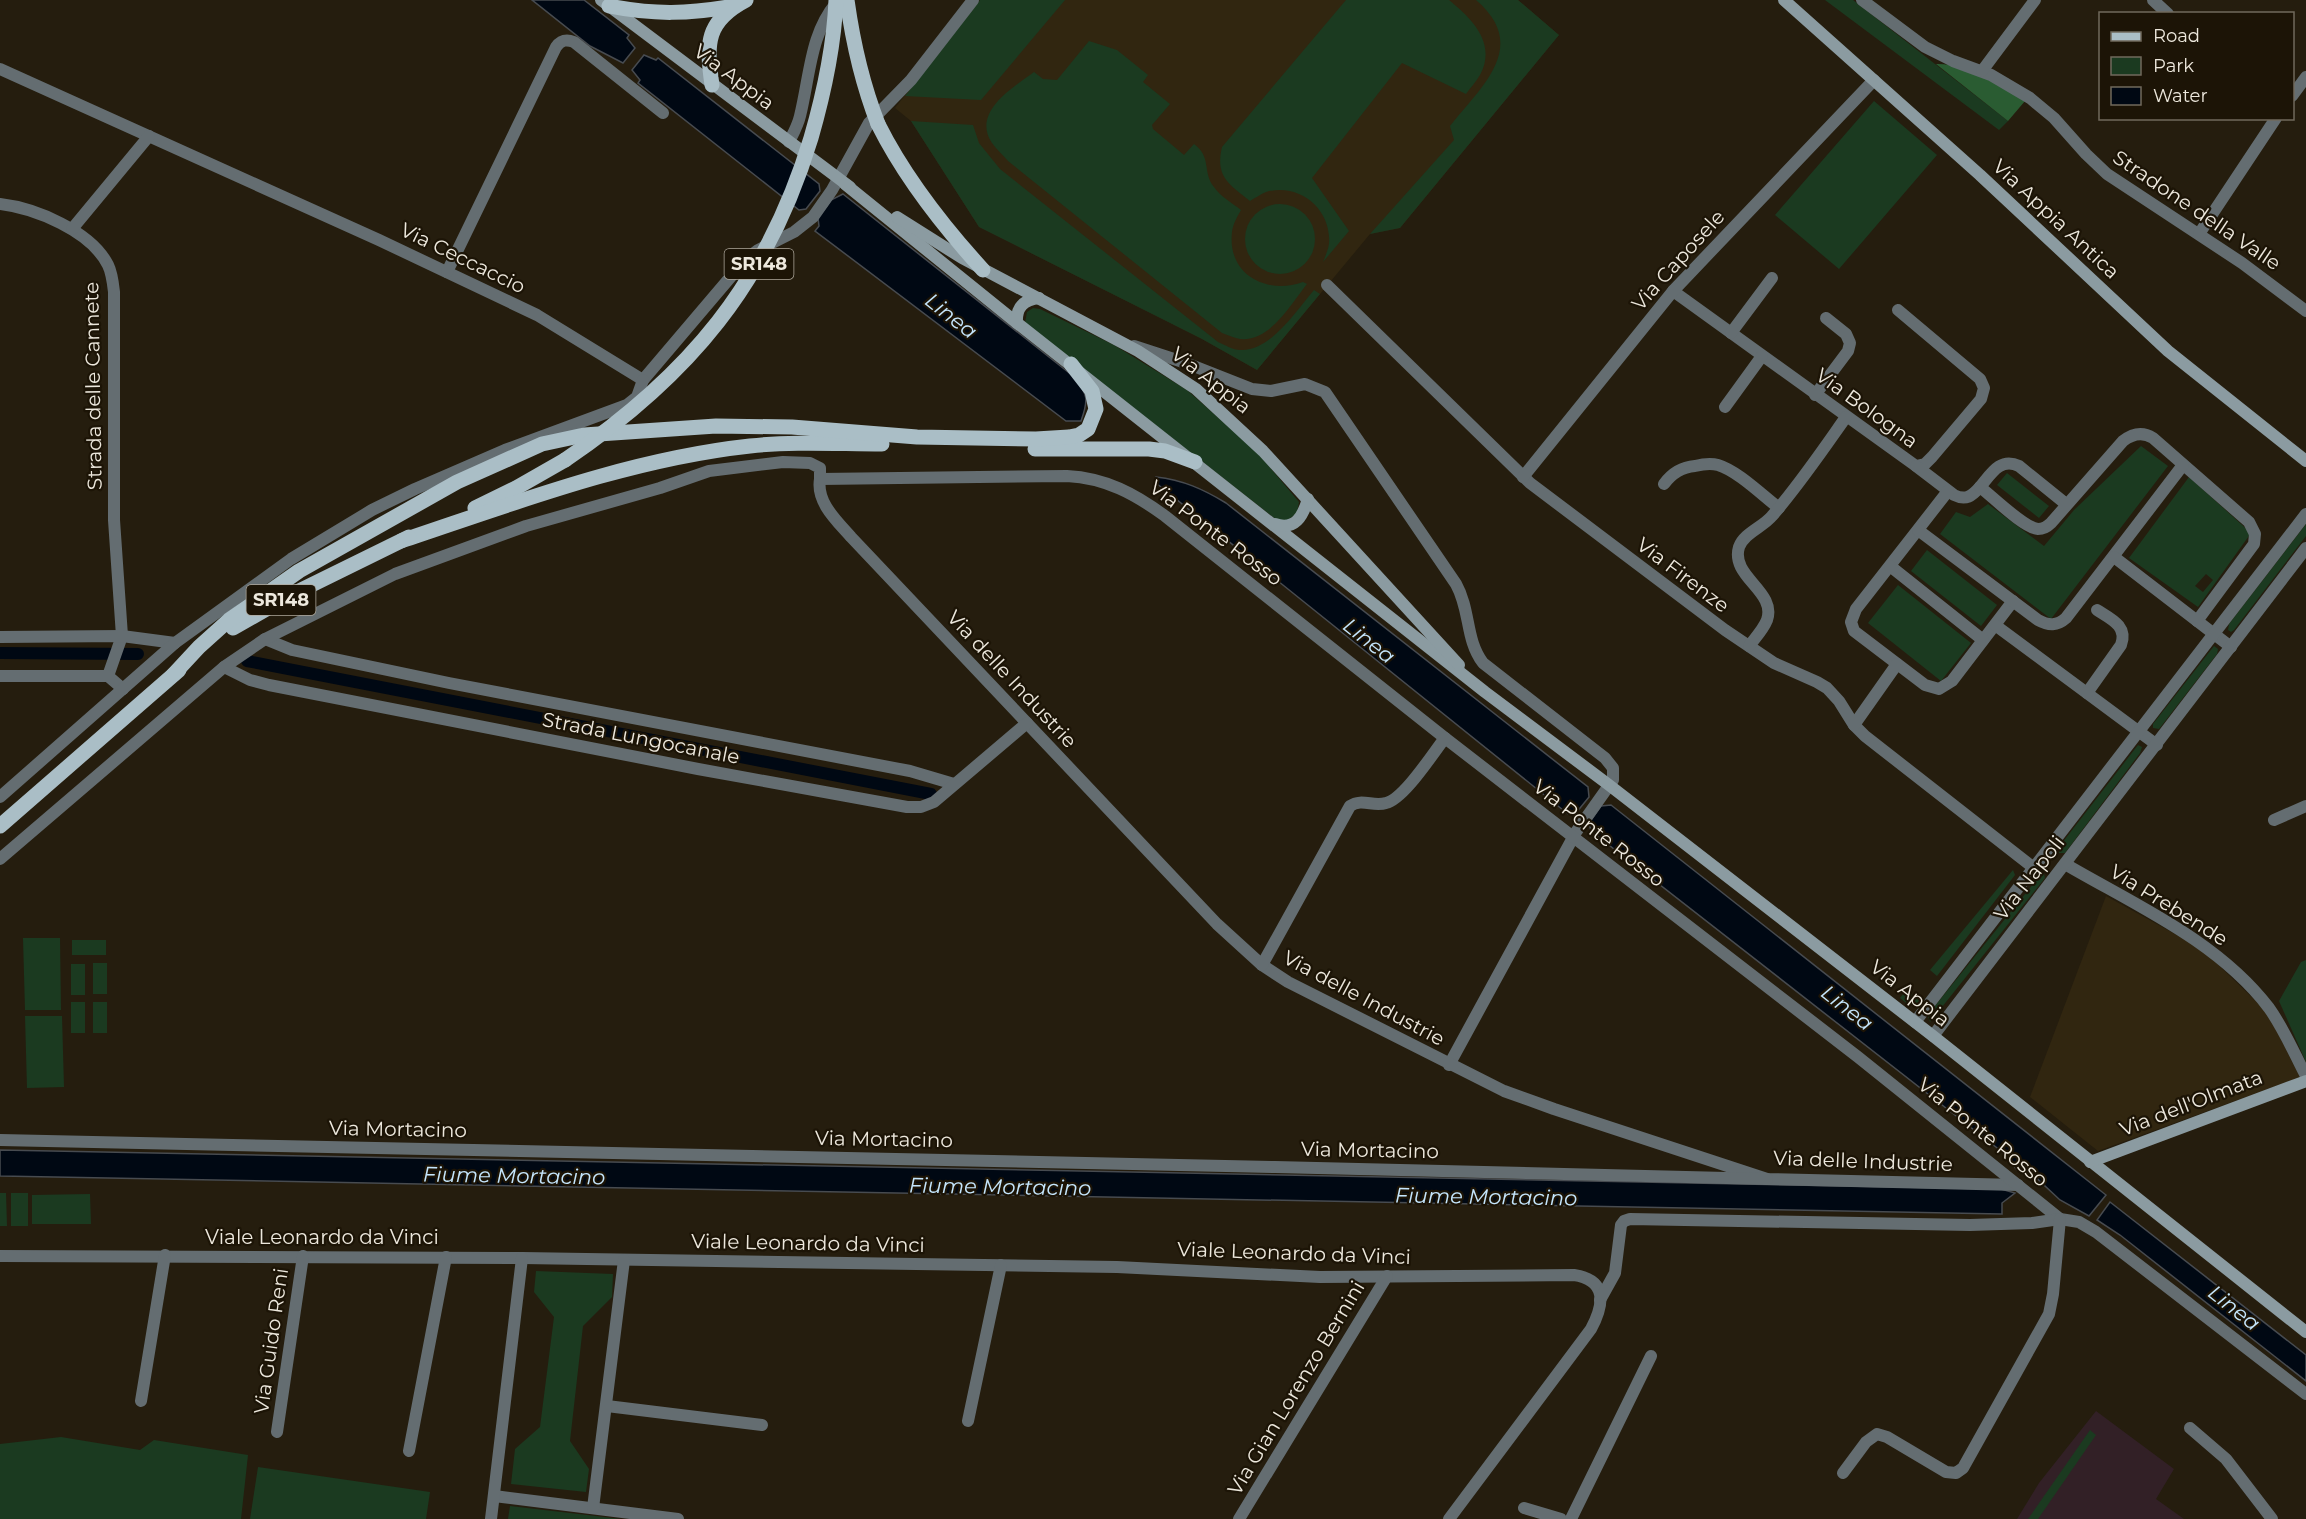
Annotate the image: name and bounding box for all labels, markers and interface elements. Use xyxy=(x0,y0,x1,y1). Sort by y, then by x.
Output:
legend xyxy=(2099,12,2294,120)
text: Road xyxy=(2153,25,2200,47)
street label: Via Appia xyxy=(689,39,779,115)
text: Park xyxy=(2153,55,2194,77)
text: Water xyxy=(2153,85,2208,107)
street label: Stradone della Valle xyxy=(2108,145,2286,275)
street label: Via Appia Antica xyxy=(1988,154,2124,284)
street label: Via Caposele xyxy=(1627,205,1729,315)
street label: Via Ceccaccio xyxy=(397,217,529,299)
road number: SR148 xyxy=(724,249,794,279)
street label: Strada delle Cannete xyxy=(79,282,107,490)
water label: Linea xyxy=(920,288,982,344)
street label: Via Appia xyxy=(1166,341,1256,419)
street label: Via Bologna xyxy=(1811,363,1923,453)
street label: Via Ponte Rosso xyxy=(1145,475,1287,591)
street label: Via Firenze xyxy=(1632,532,1734,618)
road number: SR148 xyxy=(246,585,316,615)
street label: Via delle Industrie xyxy=(942,605,1082,753)
water label: Linea xyxy=(1338,613,1400,669)
street label: Strada Lungocanale xyxy=(540,707,742,769)
street label: Via Ponte Rosso xyxy=(1528,774,1670,892)
street label: Via Napoli xyxy=(1988,831,2070,925)
street label: Via Prebende xyxy=(2106,859,2232,951)
street label: Via delle Industrie xyxy=(1279,945,1449,1051)
street label: Via Appia xyxy=(1865,954,1955,1032)
water label: Linea xyxy=(1816,980,1878,1036)
street label: Via dell'Olmata xyxy=(2116,1065,2266,1141)
street label: Via Ponte Rosso xyxy=(1913,1072,2053,1192)
street label: Via Mortacino xyxy=(329,1116,467,1142)
street label: Via Mortacino xyxy=(815,1126,953,1152)
street label: Via Mortacino xyxy=(1301,1137,1439,1163)
street label: Via delle Industrie xyxy=(1773,1146,1953,1176)
water label: Fiume Mortacino xyxy=(423,1161,605,1190)
water label: Fiume Mortacino xyxy=(909,1172,1091,1201)
water label: Fiume Mortacino xyxy=(1395,1182,1577,1211)
street label: Viale Leonardo da Vinci xyxy=(205,1225,439,1249)
street label: Viale Leonardo da Vinci xyxy=(691,1229,925,1257)
street label: Viale Leonardo da Vinci xyxy=(1177,1237,1411,1269)
street label: Via Guido Reni xyxy=(249,1266,293,1416)
street label: Via Gian Lorenzo Bernini xyxy=(1222,1277,1370,1499)
water label: Linea xyxy=(2203,1280,2265,1336)

